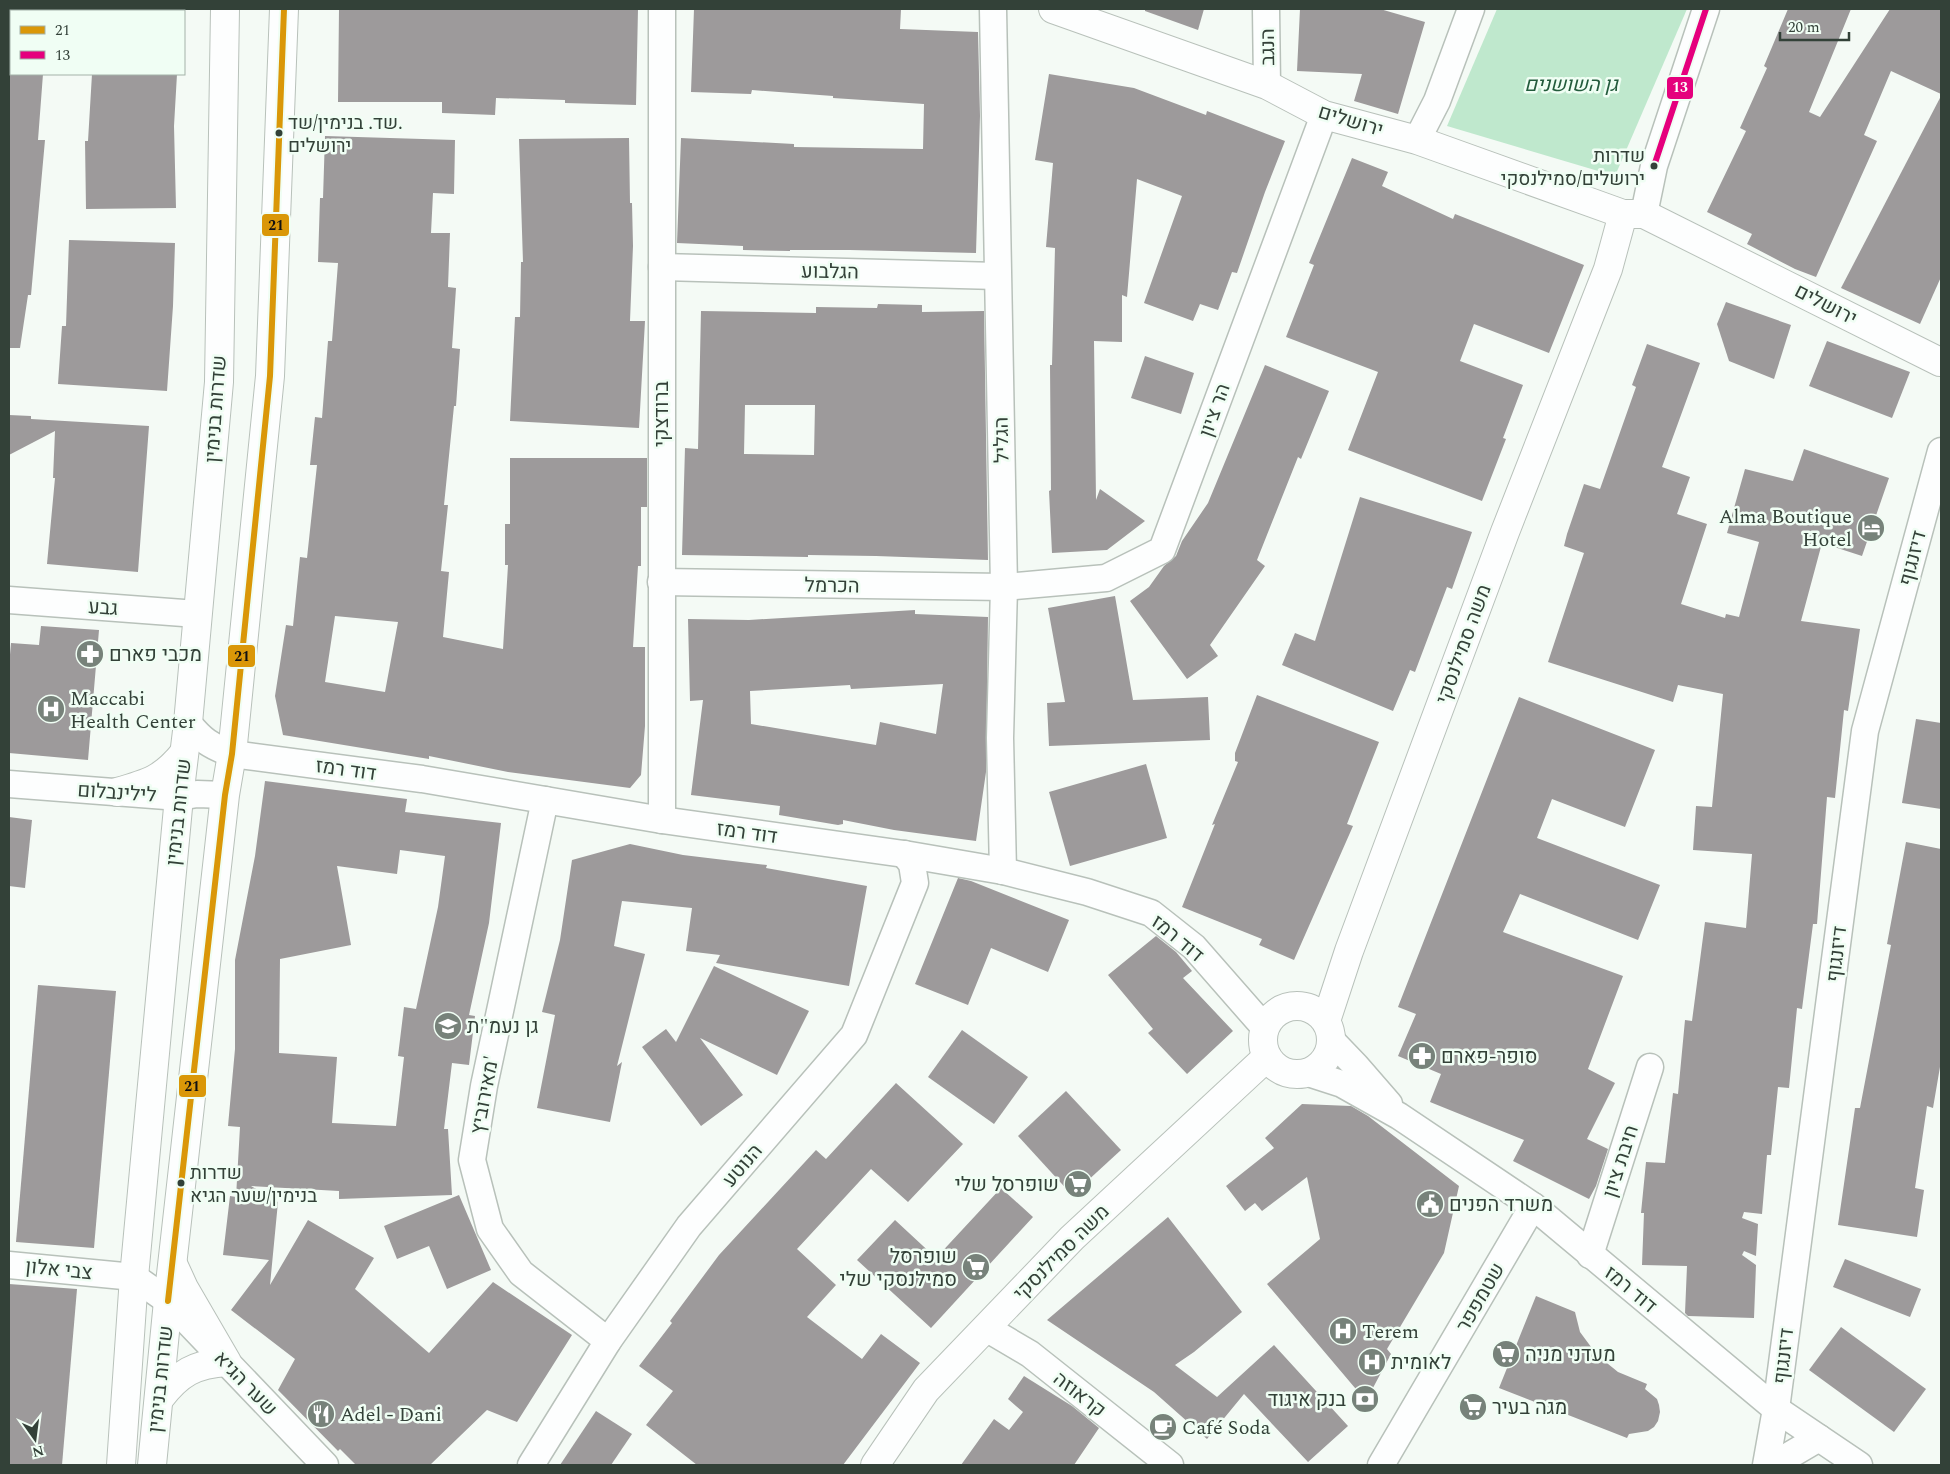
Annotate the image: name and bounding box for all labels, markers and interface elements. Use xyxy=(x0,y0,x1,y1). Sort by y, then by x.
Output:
legend xyxy=(10,10,185,75)
scale bar xyxy=(1780,10,1849,42)
text: 20 m xyxy=(1788,16,1820,39)
text: 21 xyxy=(55,19,70,42)
street label: הנגב xyxy=(1253,28,1283,66)
text: 13 xyxy=(55,44,71,67)
park label: גן השושנים xyxy=(1524,70,1619,100)
line badge: 13 xyxy=(1666,76,1694,100)
text: 13 xyxy=(1672,77,1688,98)
street label: ירושלים xyxy=(1314,97,1387,145)
place label: שד. בנימין/שד. ירושלים xyxy=(288,109,403,161)
marker: שד. בנימין/שד. ירושלים xyxy=(274,128,284,138)
place label: שדרות ירושלים/סמילנסקי xyxy=(1501,142,1645,194)
marker: שדרות ירושלים/סמילנסקי xyxy=(1649,161,1659,171)
line badge: 21 xyxy=(261,213,290,237)
text: 21 xyxy=(268,215,284,236)
street label: הגלבוע xyxy=(801,256,859,288)
street label: ירושלים xyxy=(1789,276,1862,333)
street label: שדרות בנימין xyxy=(197,354,235,464)
street label: הר ציון xyxy=(1191,379,1238,441)
street label: ברודצקי xyxy=(647,381,677,447)
street label: הגליל xyxy=(987,417,1017,463)
place label: Alma Boutique Hotel xyxy=(1719,502,1852,555)
hotel icon: Alma Boutique Hotel xyxy=(1856,513,1886,543)
street label: דיזנגוף xyxy=(1891,527,1935,589)
street label: הכרמל xyxy=(804,571,860,601)
street label: משה סמילנסקי xyxy=(1428,580,1500,708)
street label: גבע xyxy=(87,592,119,624)
pharmacy icon: מכבי פארם xyxy=(75,639,105,669)
place label: מכבי פארם xyxy=(109,640,202,670)
line badge: 21 xyxy=(227,644,256,668)
text: 21 xyxy=(234,646,250,667)
place label: Maccabi Health Center xyxy=(70,684,196,737)
hospital icon: Maccabi Health Center xyxy=(36,694,66,724)
street label: דוד רמז xyxy=(313,751,378,789)
street label: שדרות בנימין xyxy=(158,757,200,867)
street label: לילינבלום xyxy=(76,775,158,811)
street label: דוד רמז xyxy=(714,814,779,852)
street label: דוד רמז xyxy=(1144,908,1210,970)
street label: דיזנגוף xyxy=(1819,924,1855,984)
school or university icon: גן נעמ"ת xyxy=(433,1011,463,1041)
place label: גן נעמ"ת xyxy=(467,1012,538,1042)
pharmacy icon: סופר-פארם xyxy=(1407,1041,1437,1071)
place label: סופר-פארם xyxy=(1441,1042,1537,1072)
street label: מאירוביץ' xyxy=(463,1053,507,1137)
line badge: 21 xyxy=(178,1074,207,1098)
text: 21 xyxy=(184,1076,200,1097)
street label: חיבת ציון xyxy=(1595,1121,1647,1202)
street label: הנוטע xyxy=(715,1137,770,1194)
place label: שדרות בנימין/שער הגיא xyxy=(190,1159,317,1211)
supermarket icon: שופרסל שלי xyxy=(1063,1169,1093,1199)
place label: שופרסל שלי xyxy=(955,1170,1059,1200)
marker: שדרות בנימין/שער הגיא xyxy=(176,1178,186,1188)
public building icon: משרד הפנים xyxy=(1415,1189,1445,1219)
place label: משרד הפנים xyxy=(1449,1190,1553,1220)
street label: משה סמילנסקי xyxy=(1007,1198,1117,1308)
place label: שופרסל סמילנסקי שלי xyxy=(840,1242,957,1295)
street label: צבי אלון xyxy=(24,1252,94,1288)
supermarket icon: שופרסל סמילנסקי שלי xyxy=(961,1252,991,1282)
street label: שטמפפר xyxy=(1449,1257,1513,1338)
street label: דוד רמז xyxy=(1597,1259,1663,1321)
hospital icon: Terem xyxy=(1328,1316,1358,1346)
place label: Terem xyxy=(1362,1317,1419,1347)
street label: שדרות בנימין xyxy=(140,1324,182,1434)
street label: דיזנגוף xyxy=(1766,1326,1802,1386)
supermarket icon: מעדני מניה xyxy=(1491,1339,1521,1369)
place label: מעדני מניה xyxy=(1525,1340,1616,1370)
street label: שער הגיא xyxy=(206,1344,284,1423)
hospital icon: לאומית xyxy=(1357,1347,1387,1377)
place label: לאומית xyxy=(1391,1348,1451,1378)
street label: קראוזה xyxy=(1047,1365,1112,1425)
bank icon: בנק איגוד xyxy=(1350,1384,1380,1414)
place label: בנק איגוד xyxy=(1268,1385,1346,1415)
supermarket icon: מגה בעיר xyxy=(1458,1392,1488,1422)
place label: מגה בעיר xyxy=(1492,1393,1567,1423)
restaurant icon: Adel - Dani xyxy=(306,1399,336,1429)
place label: Adel - Dani xyxy=(340,1400,442,1430)
cafe icon: Café Soda xyxy=(1148,1412,1178,1442)
place label: Café Soda xyxy=(1182,1413,1271,1443)
north arrow xyxy=(10,1414,60,1464)
text: N xyxy=(30,1440,46,1463)

